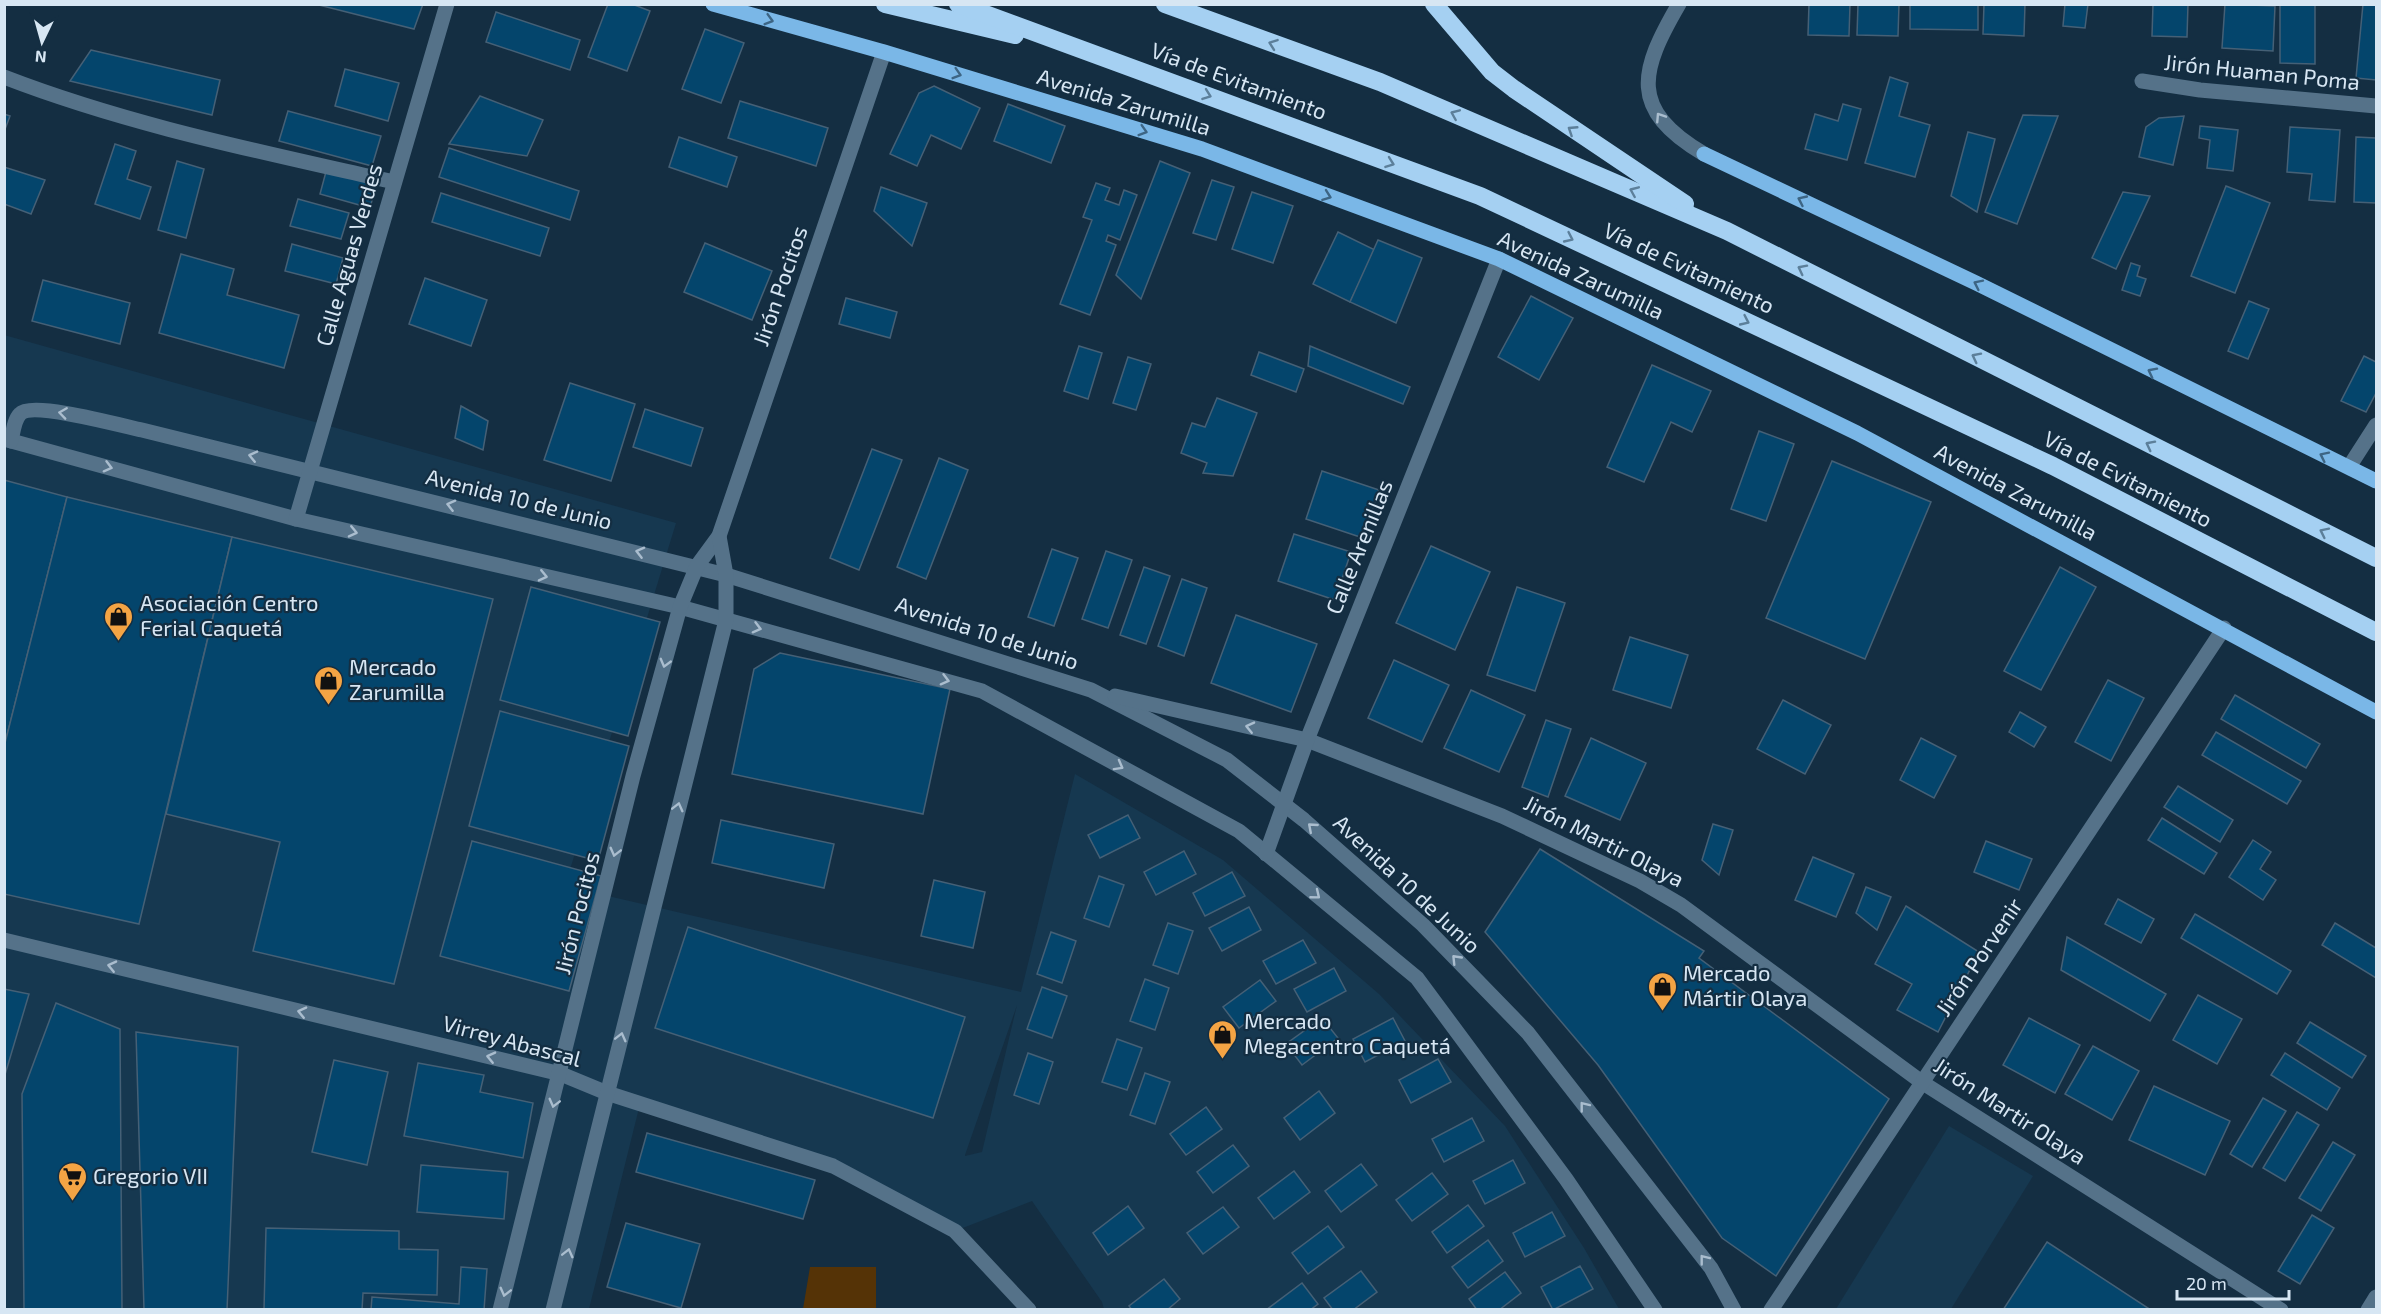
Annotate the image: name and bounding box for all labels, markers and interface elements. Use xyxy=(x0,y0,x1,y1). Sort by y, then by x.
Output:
north arrow xyxy=(12,12,72,72)
one-way arrow xyxy=(763,13,774,25)
street label: Vía de Evitamiento xyxy=(1148,36,1331,124)
one-way arrow xyxy=(1268,39,1279,51)
text: N xyxy=(34,47,47,67)
street label: Jirón Huaman Poma xyxy=(2163,48,2361,94)
street label: Avenida Zarumilla xyxy=(1034,62,1214,140)
one-way arrow xyxy=(951,67,962,79)
one-way arrow xyxy=(1201,87,1212,100)
one-way arrow xyxy=(1450,109,1461,121)
one-way arrow xyxy=(1656,113,1667,124)
one-way arrow xyxy=(1137,124,1148,136)
one-way arrow xyxy=(1568,126,1579,137)
one-way arrow xyxy=(1384,155,1394,168)
street label: Calle Aguas Verdes xyxy=(310,160,387,349)
one-way arrow xyxy=(1630,186,1641,198)
one-way arrow xyxy=(1321,188,1332,201)
one-way arrow xyxy=(1797,196,1808,208)
street label: Vía de Evitamiento xyxy=(1600,216,1779,318)
street label: Jirón Pocitos xyxy=(746,222,812,349)
street label: Avenida Zarumilla xyxy=(1494,224,1669,324)
one-way arrow xyxy=(1563,231,1574,243)
one-way arrow xyxy=(1797,264,1808,276)
one-way arrow xyxy=(1974,280,1984,291)
one-way arrow xyxy=(1739,314,1750,326)
one-way arrow xyxy=(1972,353,1982,364)
one-way arrow xyxy=(2147,367,2158,379)
one-way arrow xyxy=(59,408,68,420)
street label: Vía de Evitamiento xyxy=(2040,424,2217,532)
street label: Avenida Zarumilla xyxy=(1931,437,2102,545)
one-way arrow xyxy=(2145,441,2156,452)
one-way arrow xyxy=(248,451,258,464)
one-way arrow xyxy=(2319,451,2330,463)
one-way arrow xyxy=(102,460,112,473)
street label: Avenida 10 de Junio xyxy=(423,462,615,534)
street label: Calle Arenillas xyxy=(1319,476,1397,618)
one-way arrow xyxy=(446,500,457,512)
one-way arrow xyxy=(348,525,358,538)
one-way arrow xyxy=(2320,528,2331,540)
one-way arrow xyxy=(636,547,646,560)
one-way arrow xyxy=(538,568,548,581)
place label: Asociación Centro Ferial Caquetá xyxy=(140,589,319,640)
street label: Avenida 10 de Junio xyxy=(892,590,1082,674)
shop icon: Asociación Centro Ferial Caquetá xyxy=(103,600,135,642)
one-way arrow xyxy=(752,621,762,634)
place label: Mercado Zarumilla xyxy=(349,653,445,704)
one-way arrow xyxy=(659,658,672,668)
shop icon: Mercado Zarumilla xyxy=(312,664,344,706)
one-way arrow xyxy=(939,673,949,686)
one-way arrow xyxy=(1245,721,1255,734)
one-way arrow xyxy=(1113,759,1123,770)
street label: Jirón Martir Olaya xyxy=(1520,789,1689,892)
one-way arrow xyxy=(671,802,684,812)
street label: Avenida 10 de Junio xyxy=(1329,809,1486,958)
one-way arrow xyxy=(1308,824,1319,835)
one-way arrow xyxy=(609,847,622,857)
street label: Jirón Pocitos xyxy=(548,849,604,977)
one-way arrow xyxy=(1309,888,1320,899)
street label: Jirón Porvenir xyxy=(1929,893,2027,1020)
one-way arrow xyxy=(1452,955,1463,966)
place label: Mercado Mártir Olaya xyxy=(1683,959,1807,1010)
one-way arrow xyxy=(107,960,117,973)
shop icon: Mercado Mártir Olaya xyxy=(1646,970,1678,1012)
one-way arrow xyxy=(297,1006,307,1019)
place label: Mercado Megacentro Caquetá xyxy=(1244,1007,1451,1058)
street label: Virrey Abascal xyxy=(440,1009,585,1071)
shop icon: Mercado Megacentro Caquetá xyxy=(1207,1018,1239,1060)
one-way arrow xyxy=(614,1032,626,1042)
street label: Jirón Martir Olaya xyxy=(1930,1051,2091,1169)
one-way arrow xyxy=(487,1052,497,1065)
one-way arrow xyxy=(548,1098,561,1108)
one-way arrow xyxy=(1581,1101,1592,1112)
supermarket icon: Gregorio VII xyxy=(56,1160,88,1202)
place label: Gregorio VII xyxy=(93,1162,208,1188)
one-way arrow xyxy=(560,1248,573,1258)
one-way arrow xyxy=(1700,1255,1711,1266)
scale bar xyxy=(2177,1263,2290,1301)
text: 20 m xyxy=(2186,1272,2227,1294)
one-way arrow xyxy=(500,1286,512,1296)

